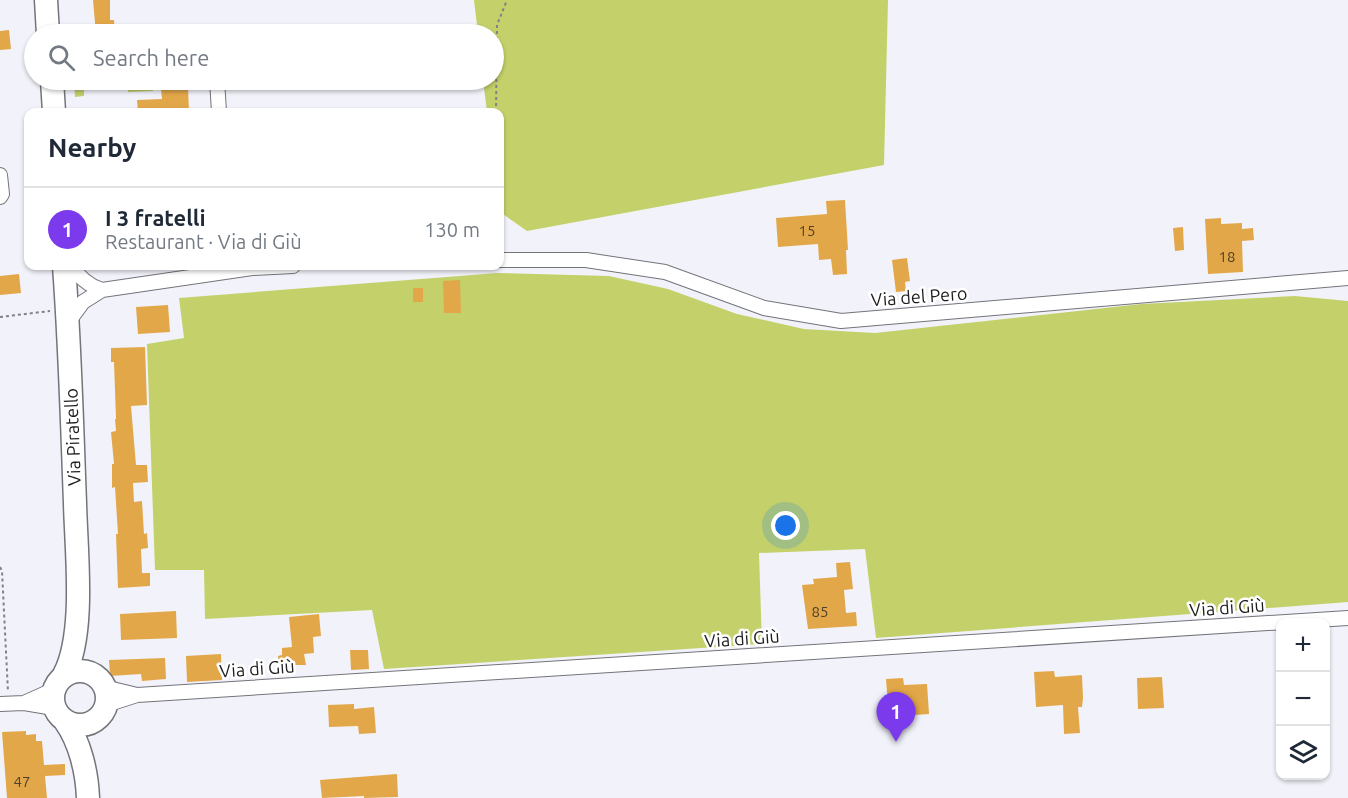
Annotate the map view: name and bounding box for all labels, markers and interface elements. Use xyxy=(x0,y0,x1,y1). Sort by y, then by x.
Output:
search box xyxy=(24,24,504,90)
icon: search xyxy=(45,41,78,74)
text: Search here xyxy=(93,45,209,70)
text: Nearby xyxy=(48,133,136,162)
text: I 3 fratelli xyxy=(105,205,206,230)
text: 1 xyxy=(62,218,73,241)
text: 130 m xyxy=(424,218,480,241)
house number: 15 xyxy=(799,222,815,239)
text: Restaurant · Via di Giù xyxy=(105,230,302,253)
house number: 18 xyxy=(1219,248,1235,265)
street label: Via del Pero xyxy=(870,283,968,309)
street label: Via Piratello xyxy=(60,388,84,486)
your location xyxy=(771,511,800,540)
street label: Via di Giù xyxy=(1189,594,1265,620)
house number: 85 xyxy=(812,603,828,620)
map controls xyxy=(1276,618,1330,780)
button: + xyxy=(1276,618,1330,672)
street label: Via di Giù xyxy=(704,625,780,651)
street label: Via di Giù xyxy=(219,655,295,681)
button: − xyxy=(1276,672,1330,726)
pin: 1 xyxy=(876,692,916,742)
button: layers xyxy=(1276,726,1330,780)
house number: 47 xyxy=(14,773,30,790)

